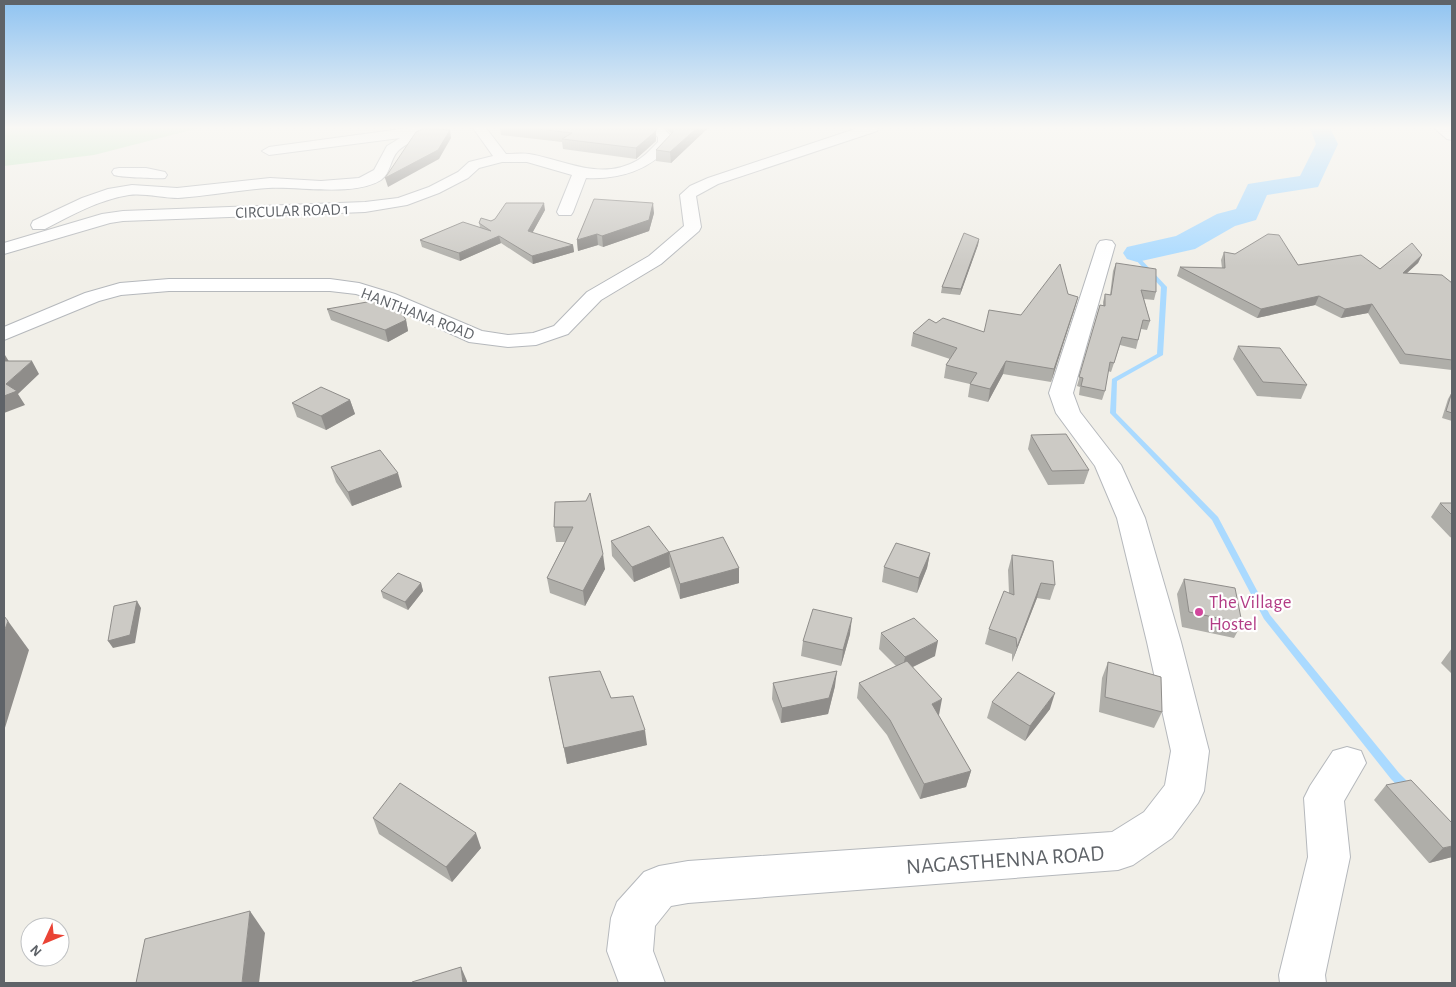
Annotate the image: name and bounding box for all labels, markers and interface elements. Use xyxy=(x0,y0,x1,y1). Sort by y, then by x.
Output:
street label: CIRCULAR ROAD 1 xyxy=(235,201,349,221)
street label: HANTHANA ROAD xyxy=(359,285,477,343)
place label: The Village Hostel xyxy=(1209,593,1291,634)
marker: The Village Hostel xyxy=(1193,606,1205,618)
street label: NAGASTHENNA ROAD xyxy=(905,842,1105,878)
north arrow xyxy=(20,917,70,967)
text: N xyxy=(28,942,45,959)

